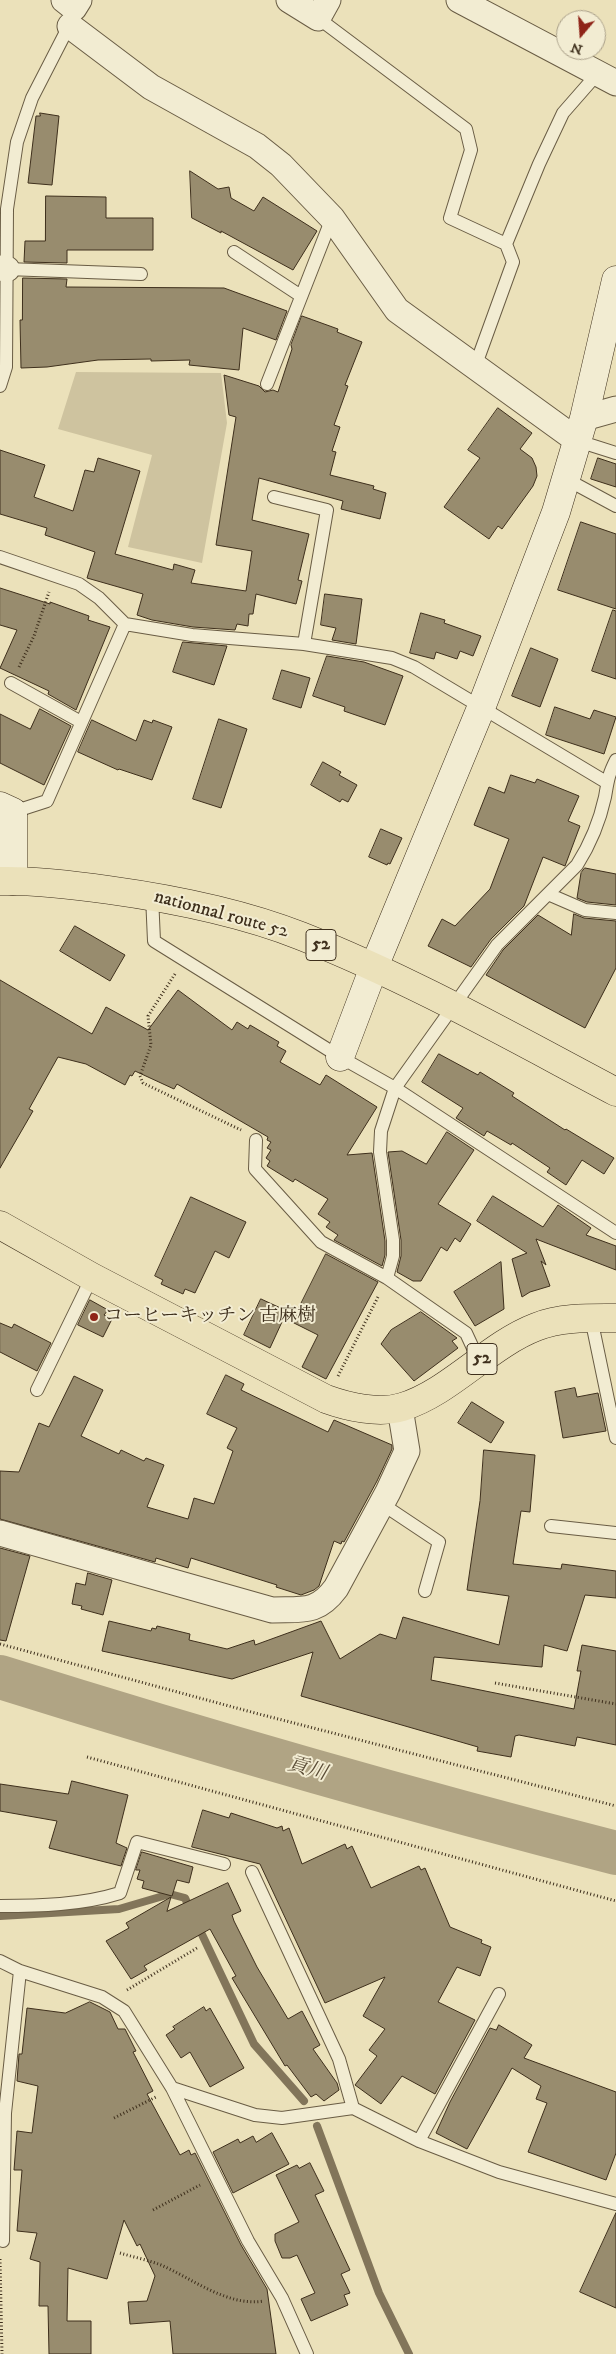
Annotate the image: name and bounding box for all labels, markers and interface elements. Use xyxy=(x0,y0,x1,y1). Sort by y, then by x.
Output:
north arrow xyxy=(556,10,606,60)
text: N xyxy=(568,38,585,59)
street label: nationnal route 52 xyxy=(151,886,291,944)
road number: 52 xyxy=(306,930,336,960)
place label: コーヒーキッチン 古麻樹 xyxy=(104,1306,316,1328)
marker: コーヒーキッチン 古麻樹 xyxy=(88,1311,100,1323)
road number: 52 xyxy=(467,1344,497,1375)
water label: 貢川 xyxy=(284,1753,330,1787)

